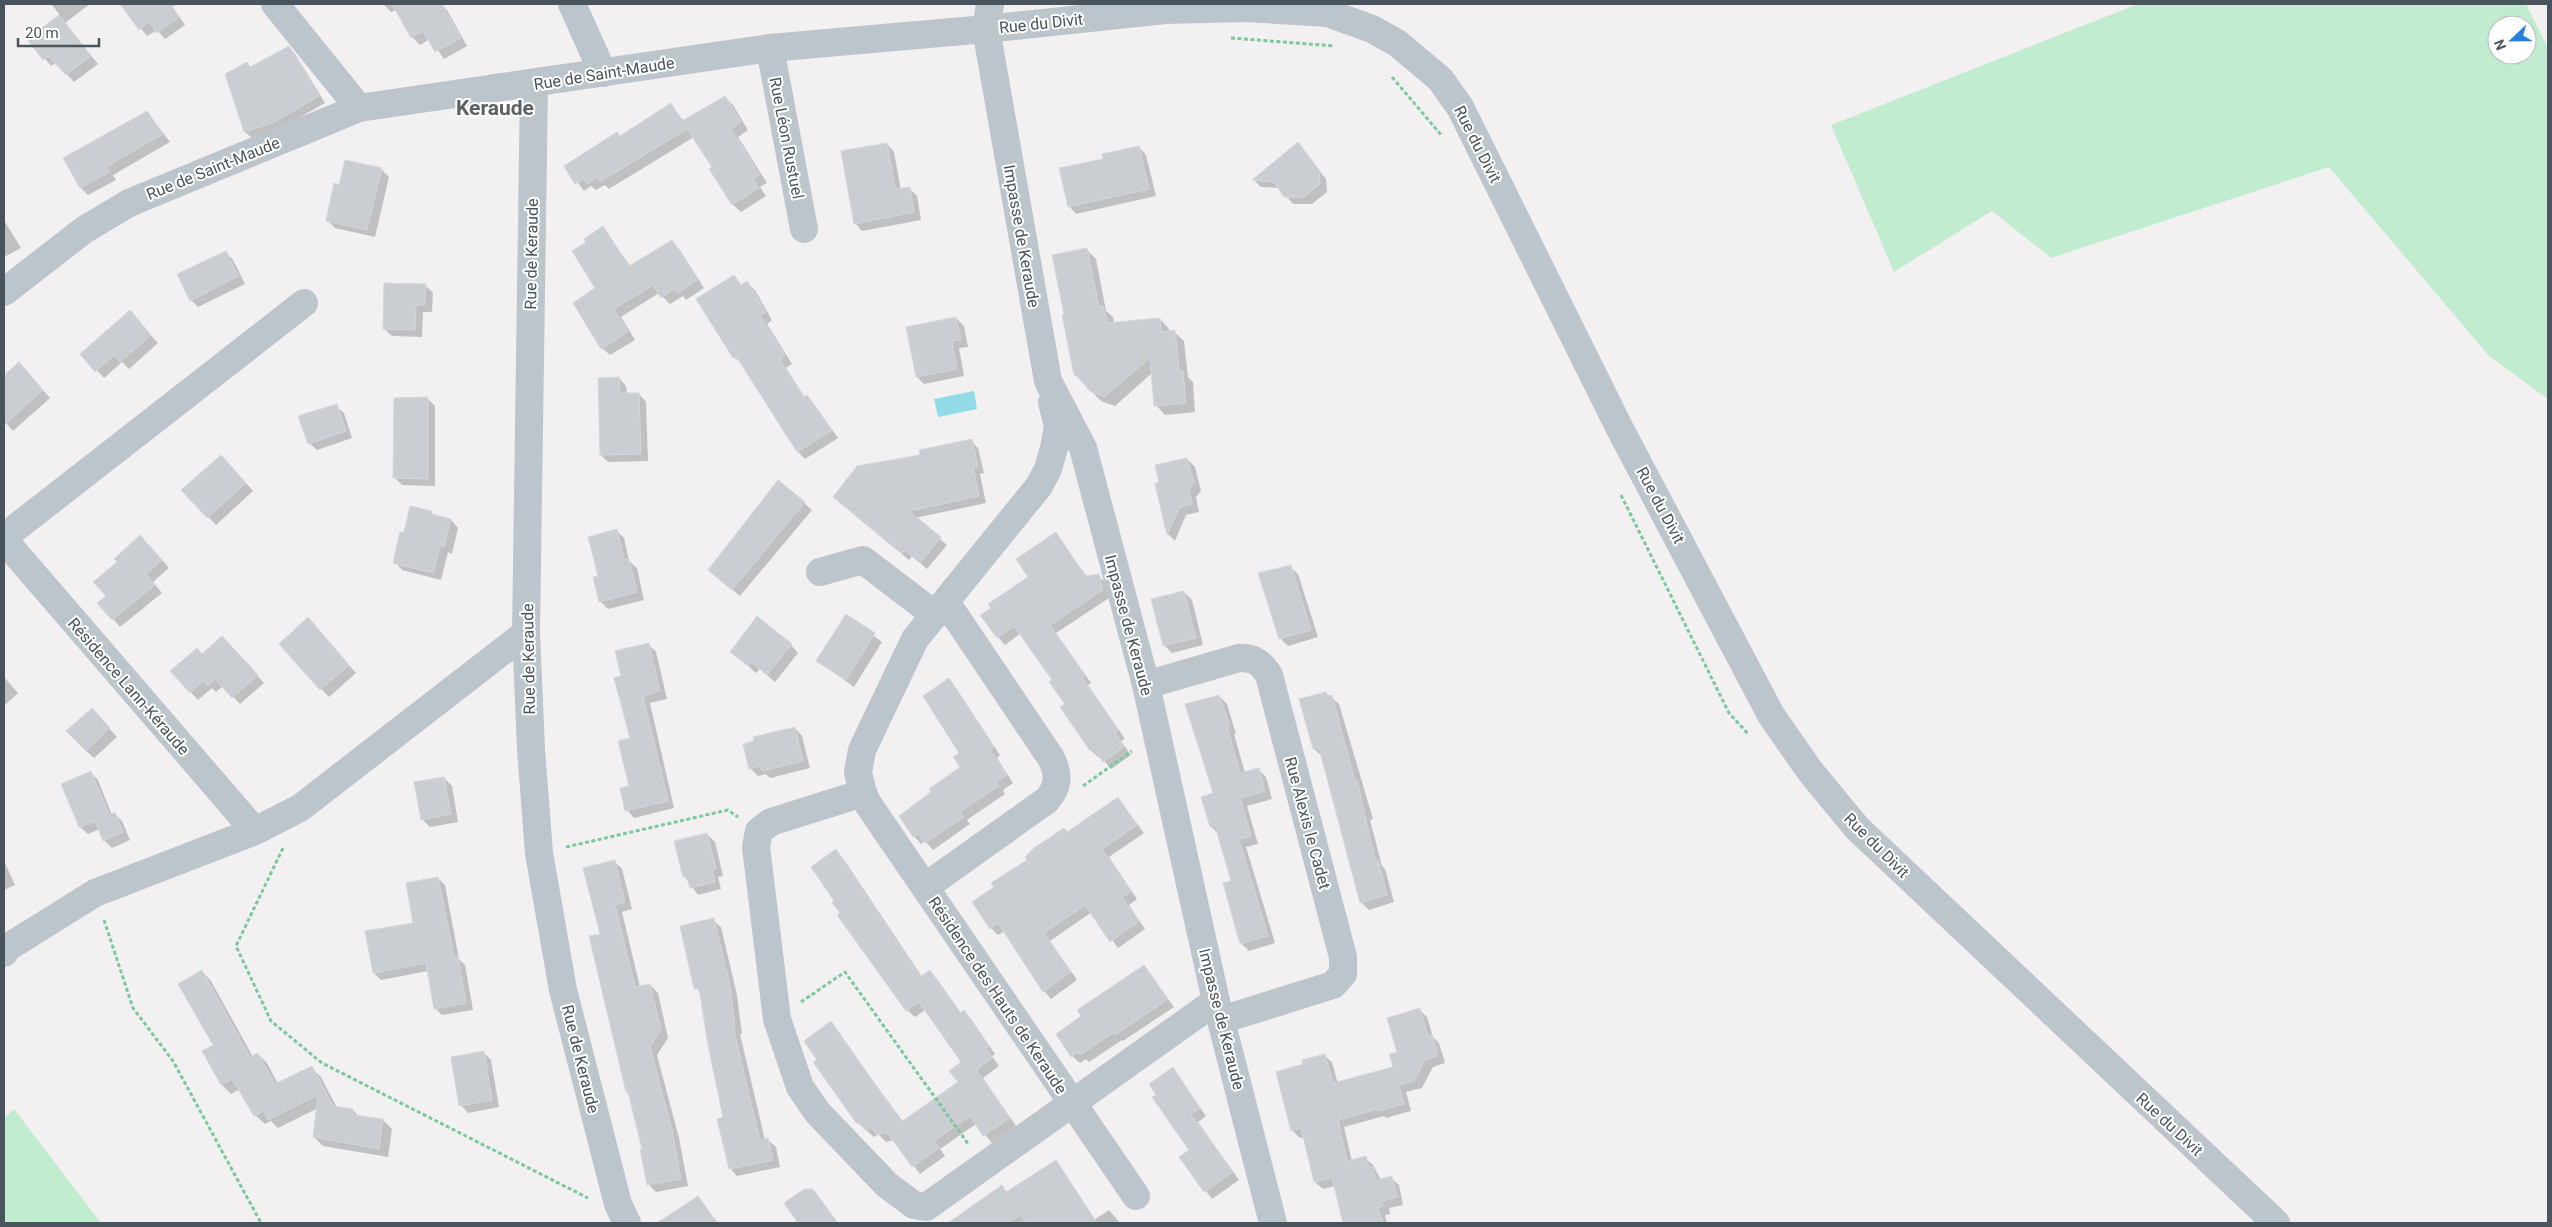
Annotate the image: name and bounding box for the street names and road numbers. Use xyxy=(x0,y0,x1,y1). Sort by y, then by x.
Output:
street label: Rue du Divit xyxy=(998,10,1084,37)
street label: Rue de Saint-Maude xyxy=(532,53,676,94)
street label: Rue Léon Rustuel xyxy=(765,76,808,201)
street label: Rue du Divit xyxy=(1450,102,1505,186)
street label: Rue de Saint-Maude xyxy=(144,133,283,204)
street label: Impasse de Keraude xyxy=(1000,163,1043,309)
street label: Rue de Keraude xyxy=(521,198,542,310)
street label: Rue du Divit xyxy=(1632,464,1689,547)
street label: Impasse de Keraude xyxy=(1101,553,1156,698)
street label: Rue de Keraude xyxy=(518,603,539,715)
street label: Résidence Lann-Kéraude xyxy=(64,614,193,759)
street label: Rue Alexis le Cadet xyxy=(1281,755,1334,891)
street label: Rue du Divit xyxy=(1840,809,1913,882)
street label: Résidence des Hauts de Keraude xyxy=(924,893,1071,1097)
street label: Impasse de Keraude xyxy=(1195,946,1248,1092)
street label: Rue de Keraude xyxy=(558,1003,603,1115)
street label: Rue du Divit xyxy=(2132,1089,2207,1160)

